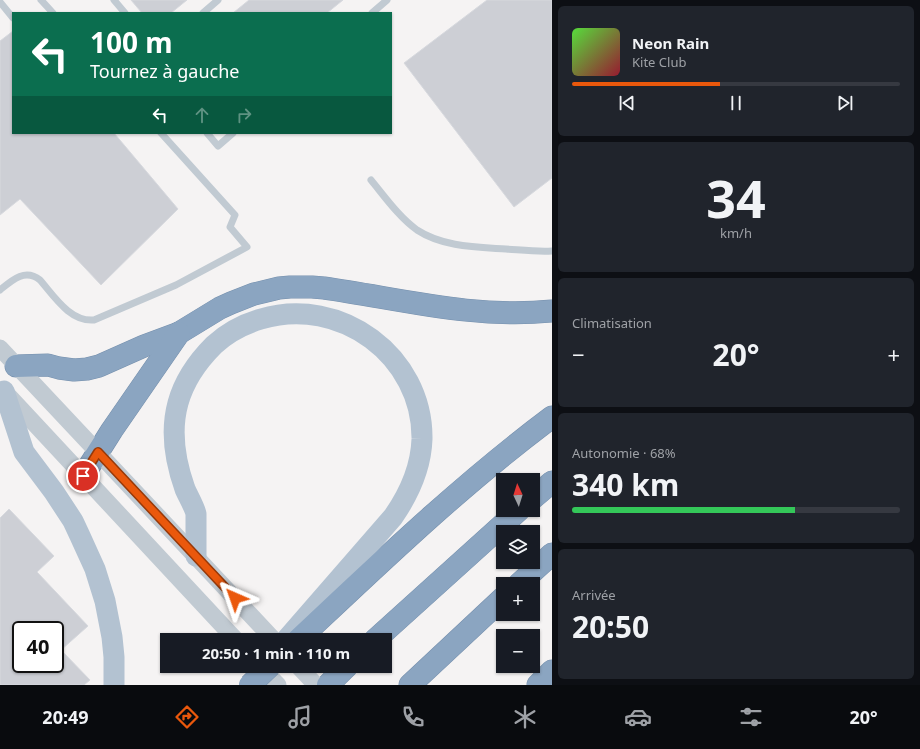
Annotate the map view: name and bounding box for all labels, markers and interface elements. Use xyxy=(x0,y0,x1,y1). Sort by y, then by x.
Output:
text: 100 m xyxy=(90,23,173,61)
icon: left xyxy=(24,28,76,80)
text: Neon Rain xyxy=(632,33,709,53)
text: Kite Club xyxy=(632,53,686,71)
text: Tournez à gauche xyxy=(90,59,239,83)
icon: previous xyxy=(616,92,638,114)
icon: pause xyxy=(725,92,747,114)
icon: next xyxy=(834,92,856,114)
icon: left xyxy=(149,104,171,126)
icon: ahead xyxy=(191,104,213,126)
icon: right xyxy=(233,104,255,126)
text: 34 xyxy=(706,162,766,233)
text: km/h xyxy=(720,224,752,242)
text: Climatisation xyxy=(572,314,652,332)
text: 20° xyxy=(712,334,760,375)
text: − xyxy=(572,339,585,369)
text: + xyxy=(887,339,900,369)
text: Autonomie · 68% xyxy=(572,444,676,462)
pin xyxy=(66,459,100,493)
text: 340 km xyxy=(572,464,679,505)
icon: arrive xyxy=(72,465,94,487)
north arrow xyxy=(496,473,540,517)
map controls xyxy=(496,473,540,673)
button: layers xyxy=(496,525,540,569)
position arrow xyxy=(214,577,256,619)
button: + xyxy=(496,577,540,621)
text: Arrivée xyxy=(572,586,616,604)
text: 20:50 xyxy=(572,606,649,647)
speed limit sign: 40 xyxy=(12,621,64,673)
button: − xyxy=(496,629,540,673)
text: 20:50 · 1 min · 110 m xyxy=(202,643,350,663)
icon: directions xyxy=(173,703,201,731)
icon: music xyxy=(286,703,314,731)
icon: phone xyxy=(399,703,427,731)
icon: climate xyxy=(511,703,539,731)
icon: car xyxy=(624,703,652,731)
icon: filters xyxy=(737,703,765,731)
text: 20:49 xyxy=(42,705,89,729)
text: 20° xyxy=(849,705,878,729)

